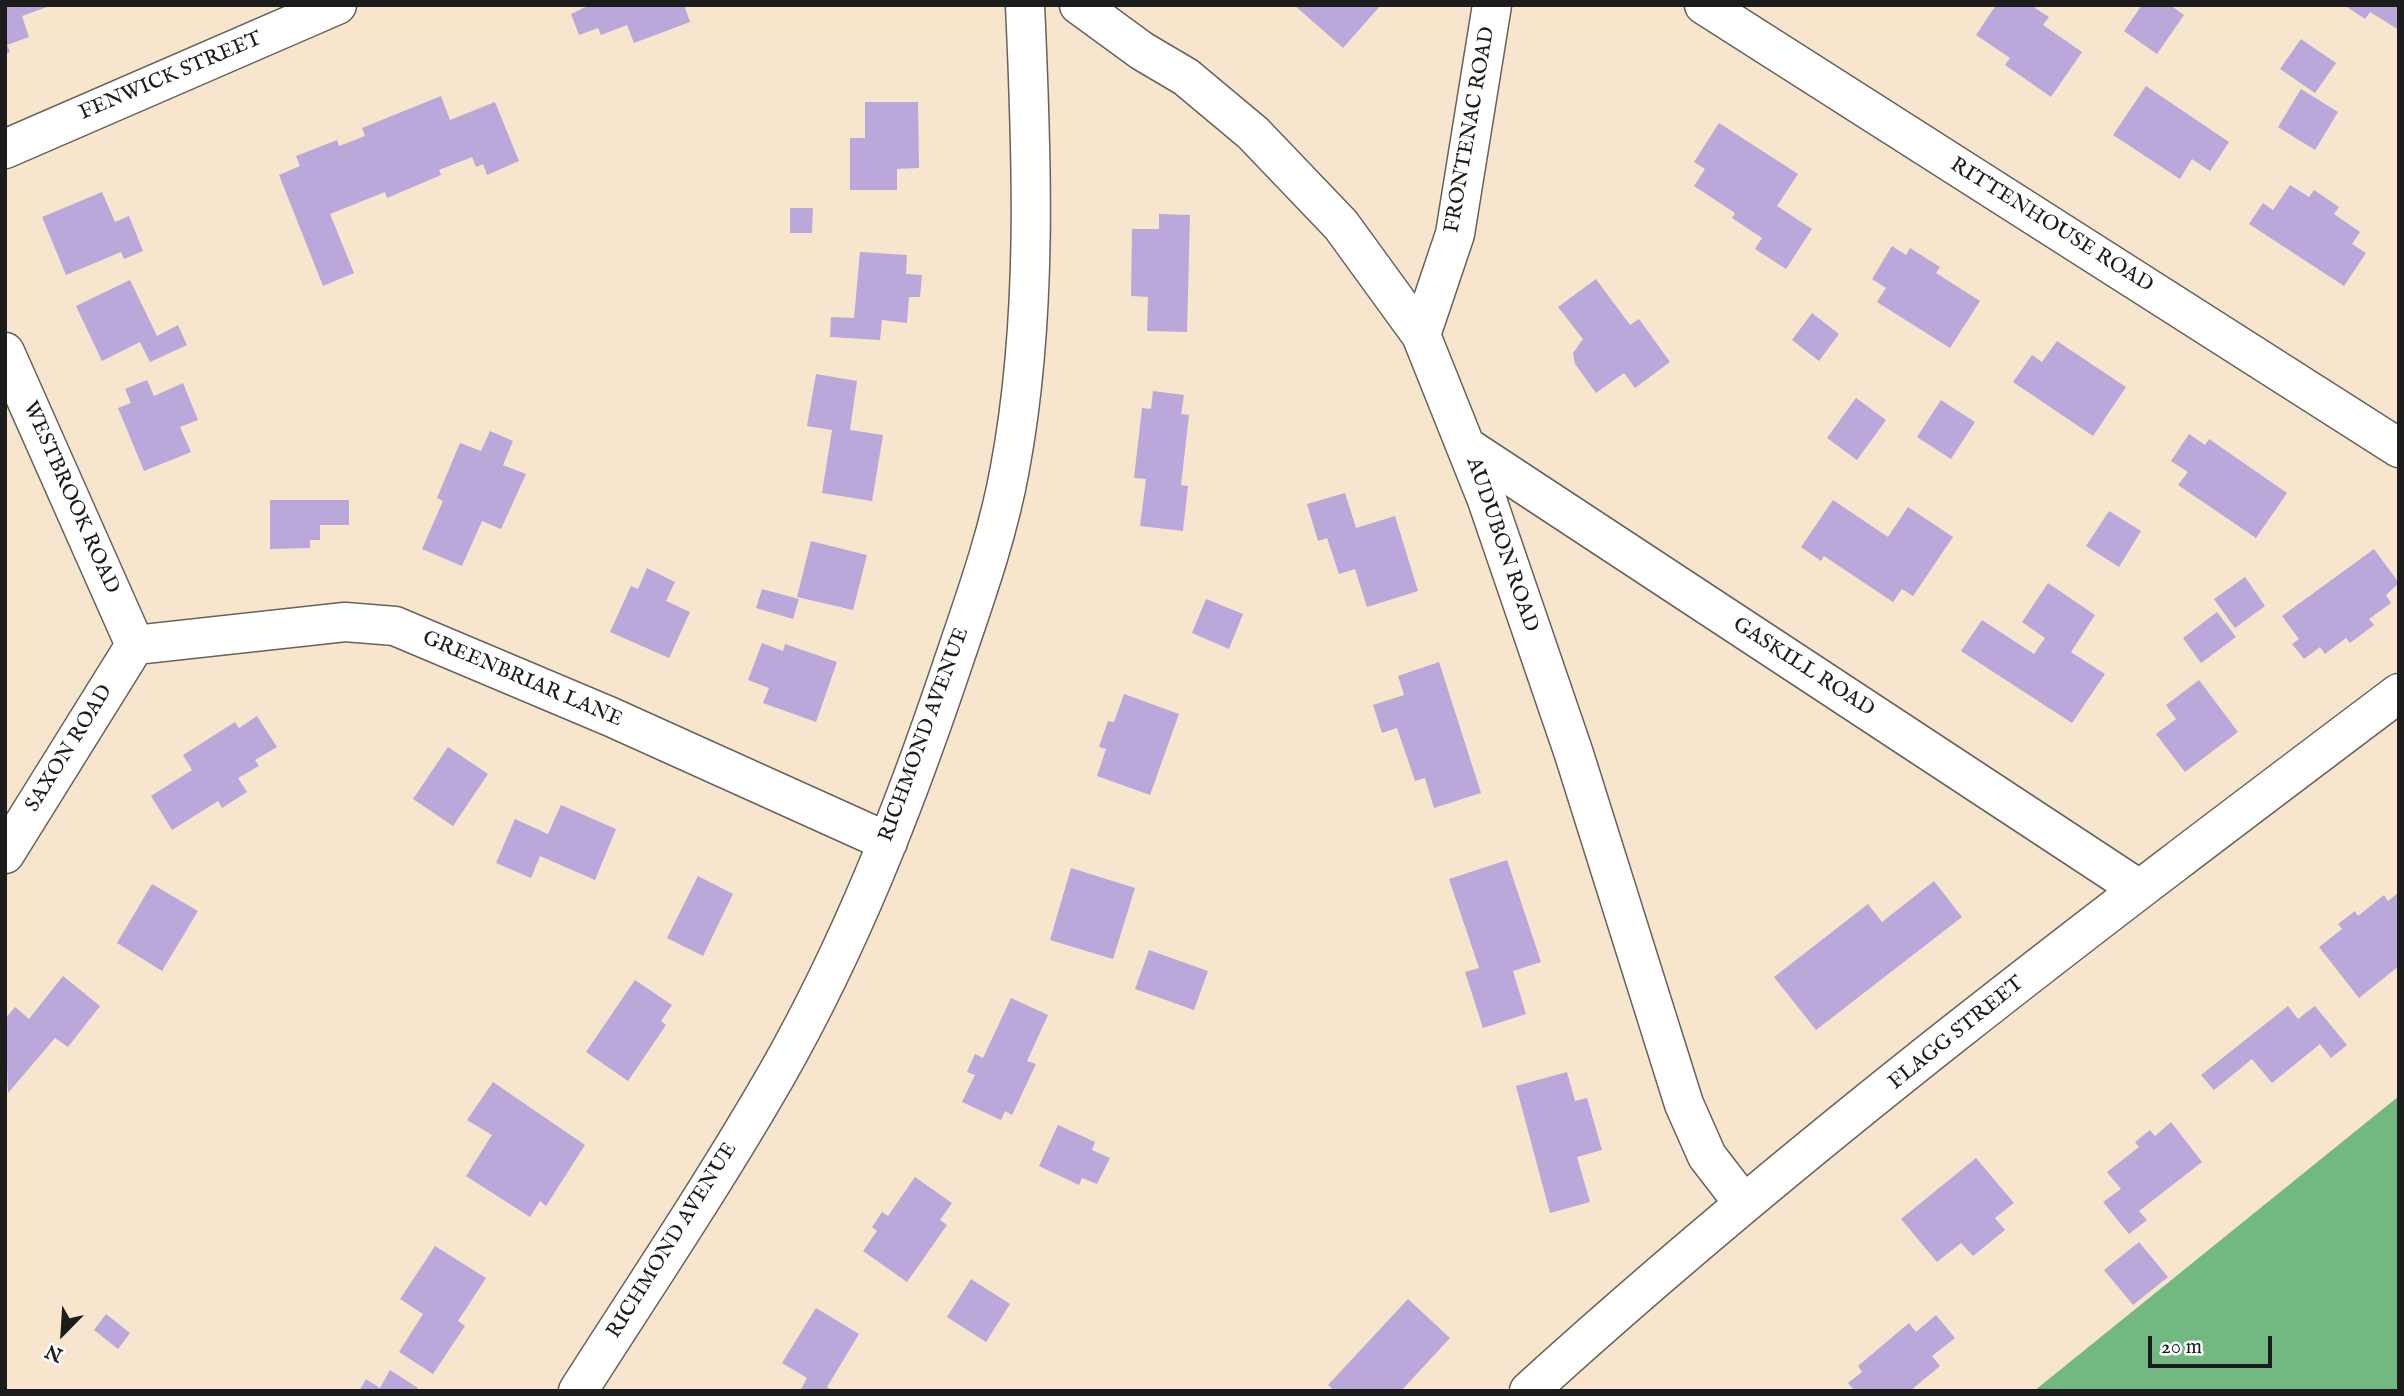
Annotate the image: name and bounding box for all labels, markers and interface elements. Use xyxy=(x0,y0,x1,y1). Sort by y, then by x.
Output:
street label: FRONTENAC ROAD xyxy=(1440,25,1502,235)
street label: FENWICK STREET xyxy=(76,27,266,127)
street label: RITTENHOUSE ROAD xyxy=(1945,153,2157,299)
street label: WESTBROOK ROAD xyxy=(16,398,124,598)
street label: AUDUBON ROAD xyxy=(1459,454,1543,636)
street label: GASKILL ROAD xyxy=(1727,613,1879,723)
street label: RICHMOND AVENUE xyxy=(875,624,975,846)
street label: GREENBRIAR LANE xyxy=(418,626,626,734)
street label: SAXON ROAD xyxy=(21,681,119,817)
street label: FLAGG STREET xyxy=(1884,972,2030,1096)
street label: RICHMOND AVENUE xyxy=(602,1138,744,1344)
north arrow xyxy=(28,1298,98,1368)
scale bar xyxy=(2152,1322,2276,1366)
text: 20 m xyxy=(2161,1334,2202,1361)
text: N xyxy=(42,1338,67,1366)

